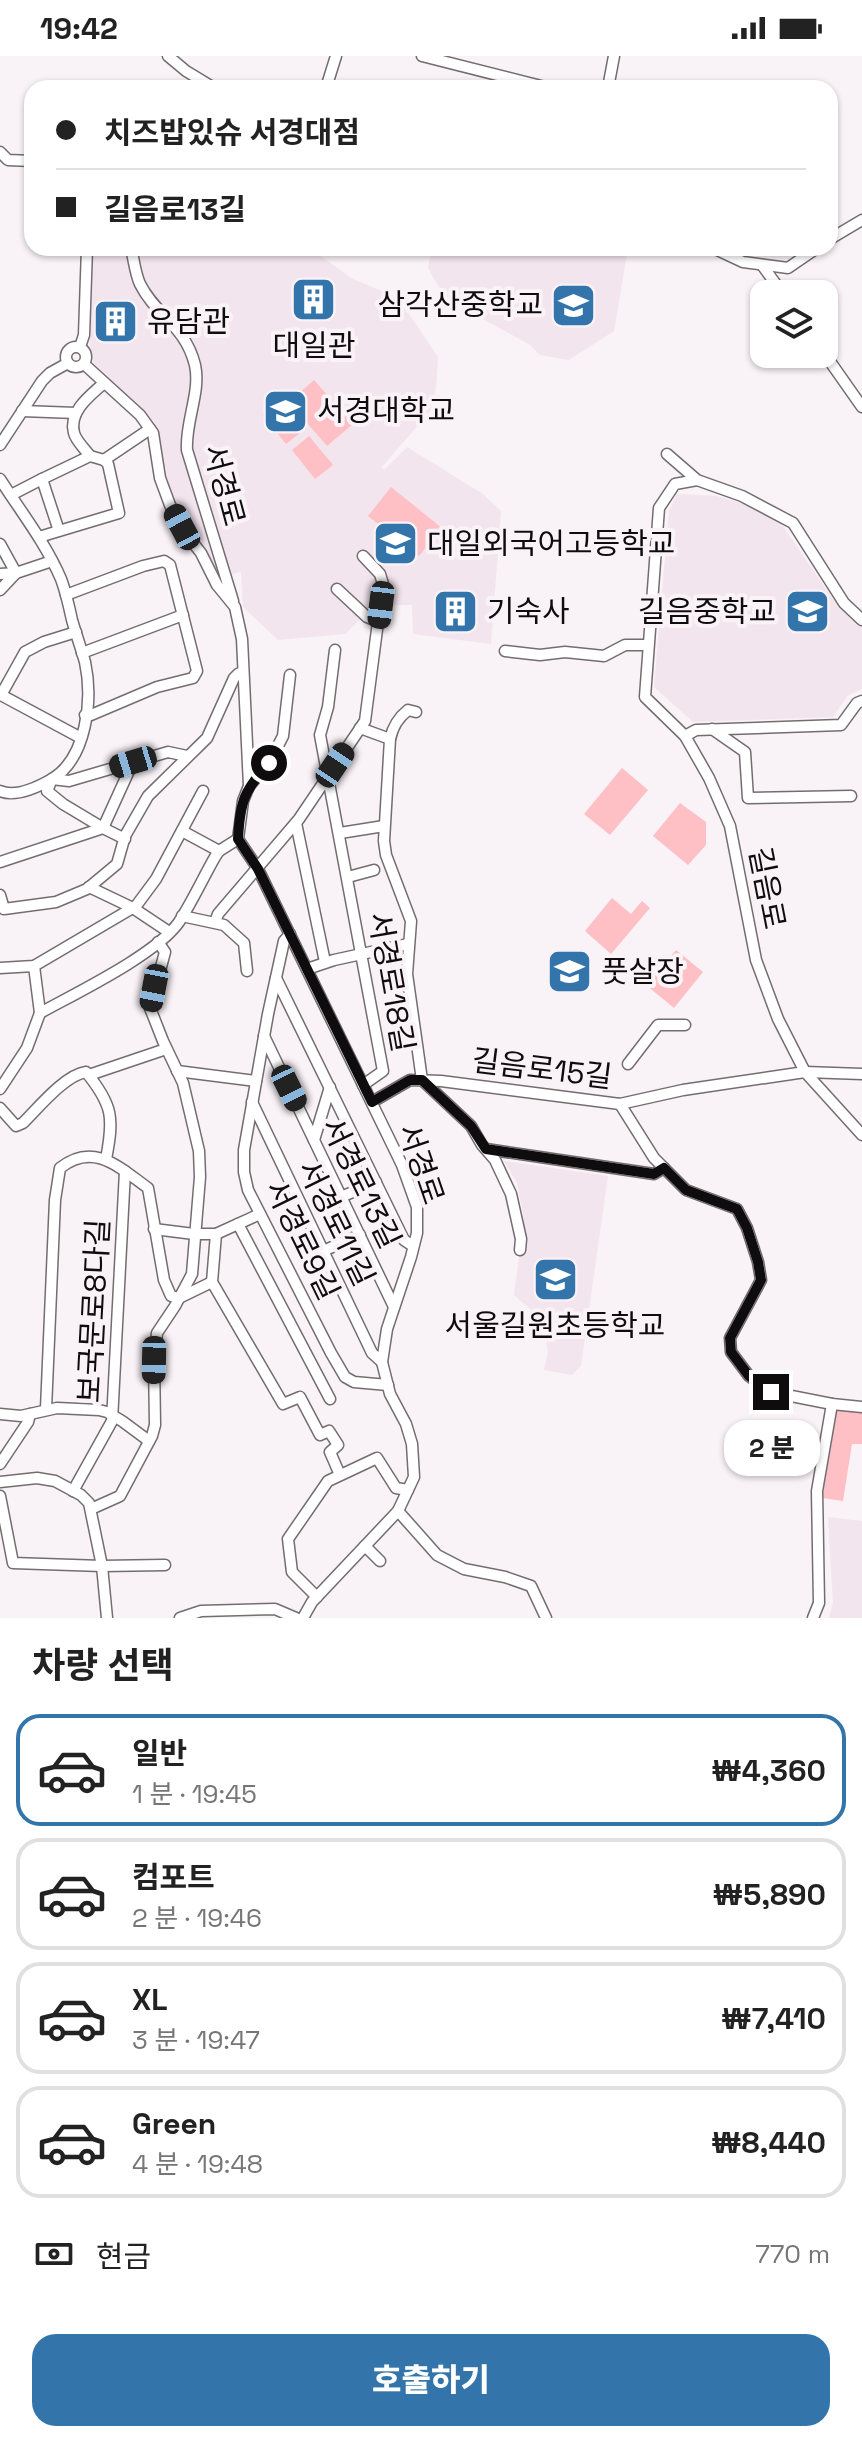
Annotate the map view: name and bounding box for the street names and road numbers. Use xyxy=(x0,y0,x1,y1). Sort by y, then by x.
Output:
street label: 서경로 xyxy=(195,440,254,530)
street label: 길음로 xyxy=(740,844,795,932)
street label: 서경로18길 xyxy=(360,909,423,1055)
street label: 길음로15길 xyxy=(470,1041,614,1096)
street label: 서경로13길 xyxy=(313,1111,410,1255)
street label: 서경로 xyxy=(390,1118,453,1209)
street label: 서경로11길 xyxy=(289,1153,384,1292)
street label: 서경로9길 xyxy=(257,1173,348,1306)
street label: 보국문로8다길 xyxy=(69,1218,118,1404)

